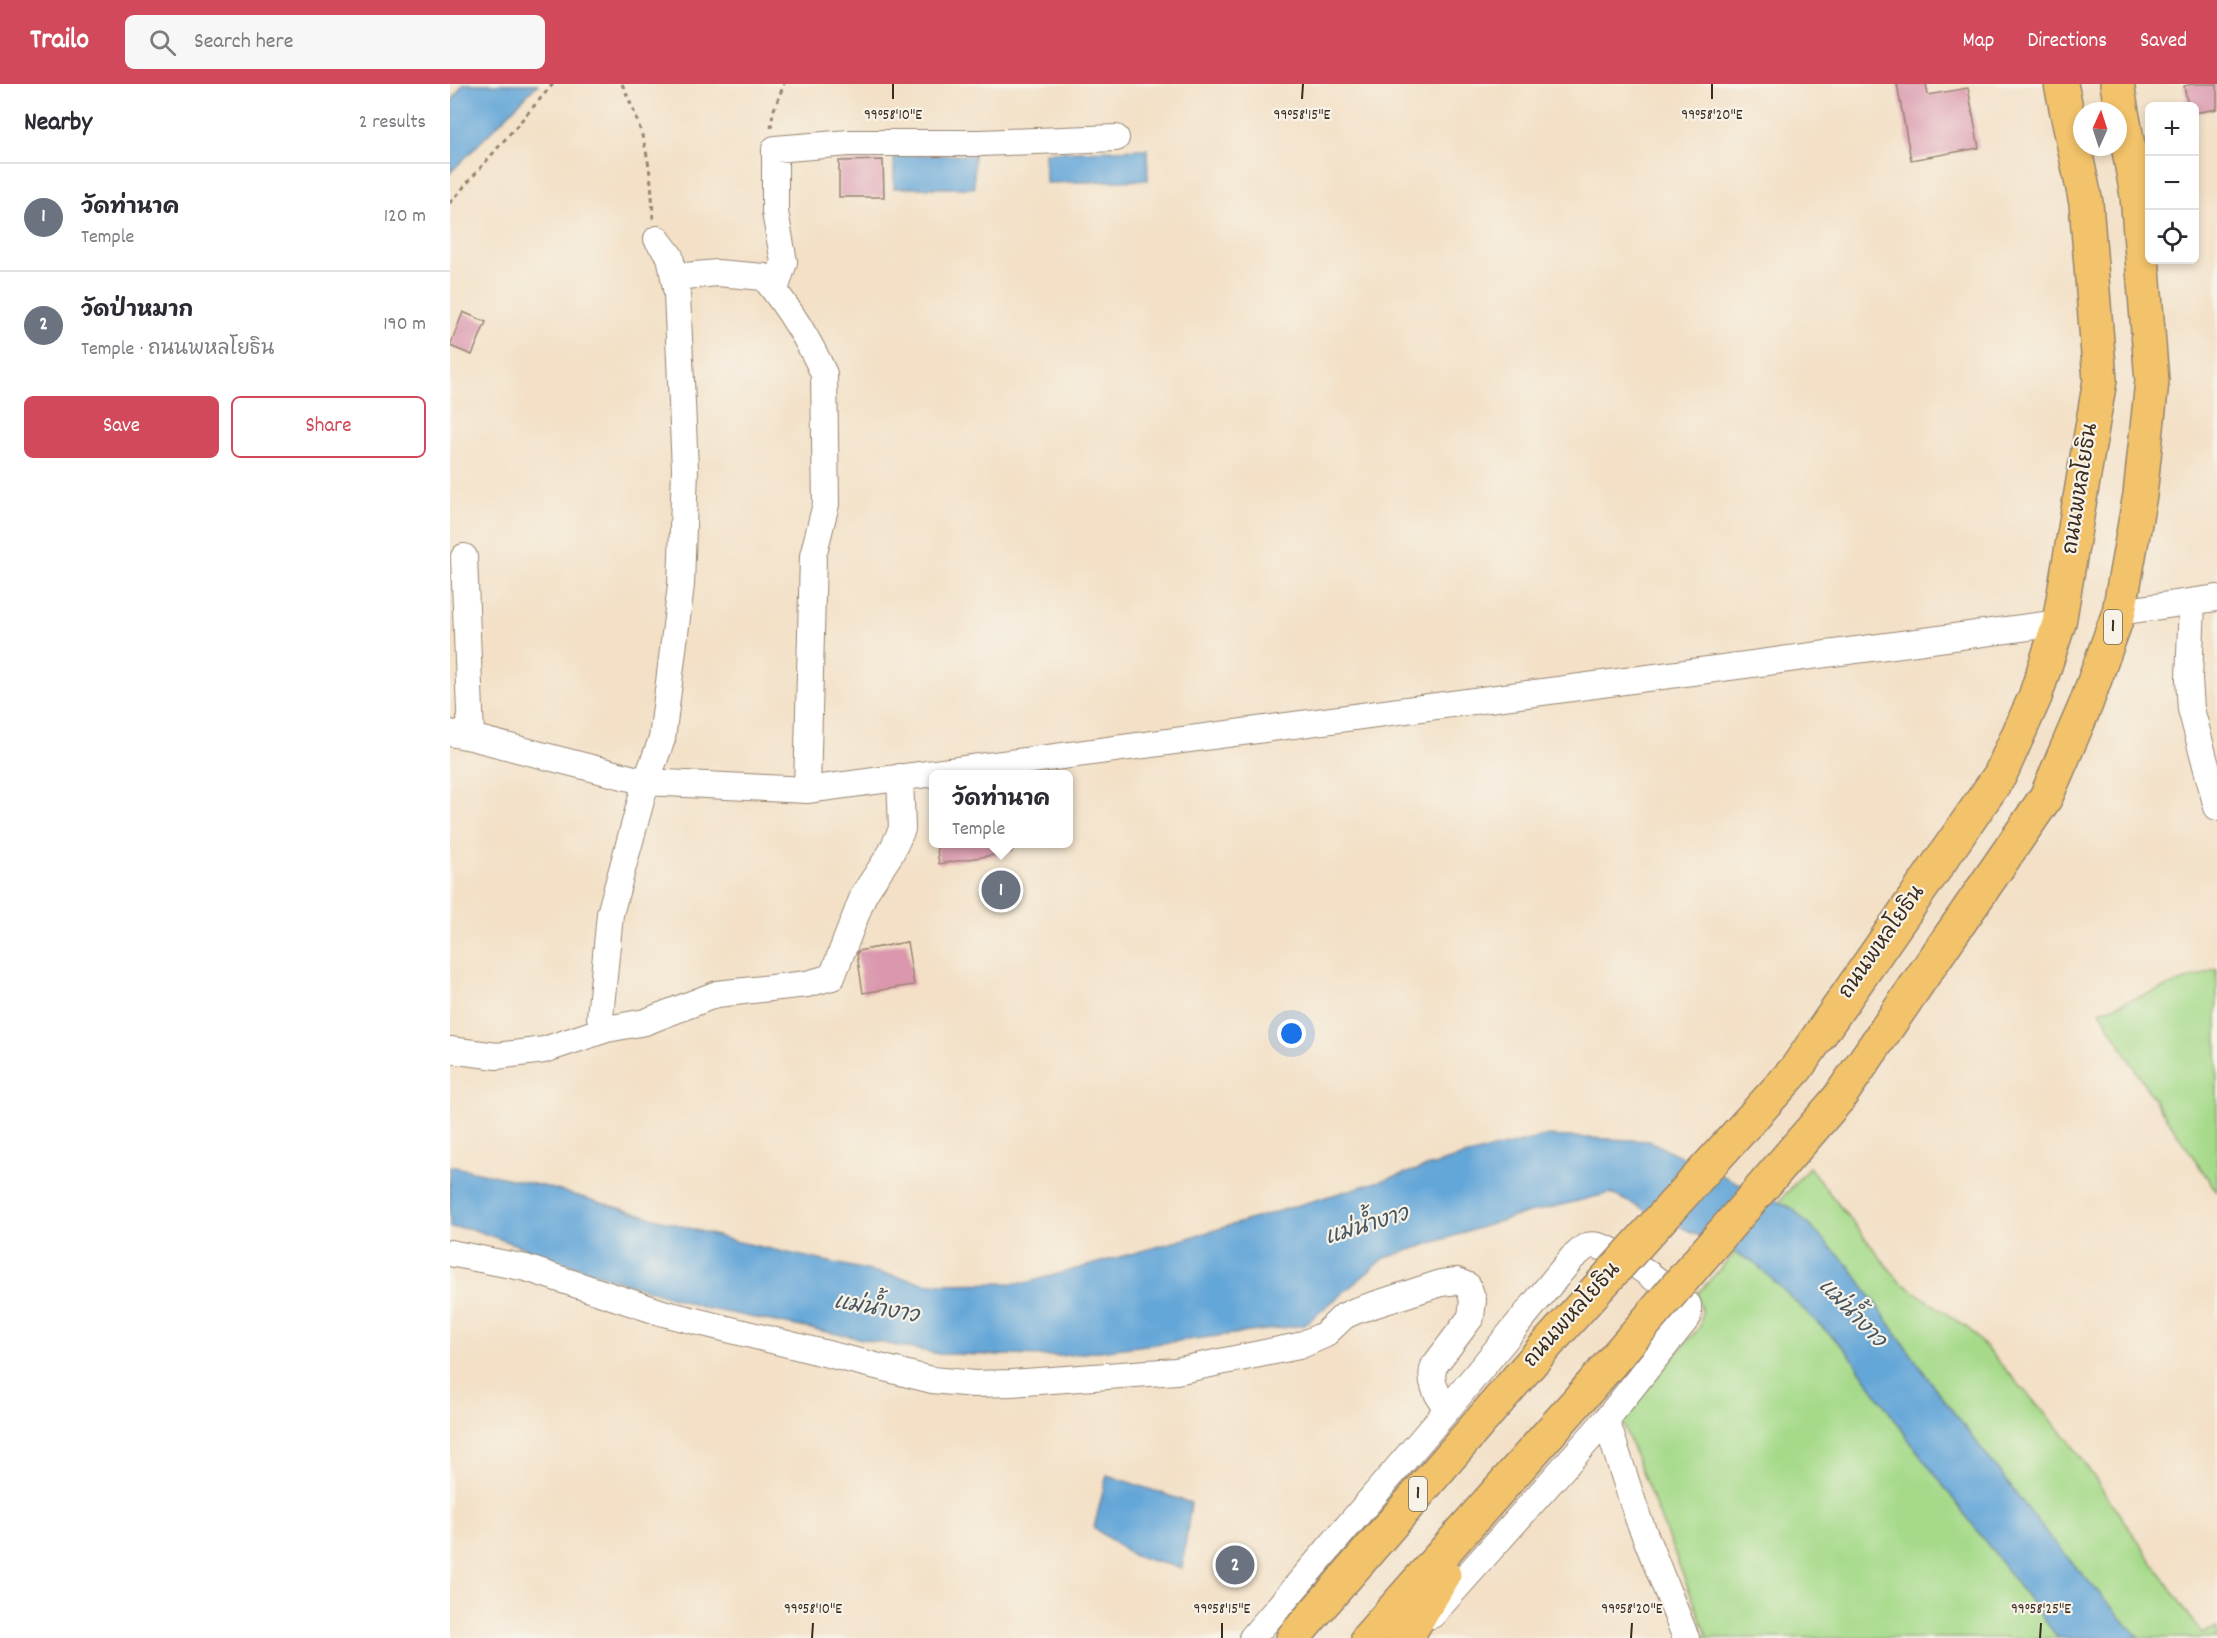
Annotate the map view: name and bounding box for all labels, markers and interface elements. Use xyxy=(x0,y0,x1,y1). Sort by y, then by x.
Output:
search box xyxy=(125,15,545,69)
text: Trailo xyxy=(30,22,89,62)
icon: search xyxy=(146,26,179,59)
text: Search here xyxy=(194,27,293,58)
text: Map xyxy=(1963,27,1994,57)
text: Directions xyxy=(2027,27,2107,57)
text: Saved xyxy=(2140,27,2187,57)
north arrow xyxy=(2073,102,2127,156)
map controls xyxy=(2145,102,2199,264)
button: + xyxy=(2145,102,2199,156)
text: Nearby xyxy=(24,105,92,142)
text: 99°58'10"E xyxy=(864,105,922,127)
text: 99°58'15"E xyxy=(1274,105,1331,127)
text: 99°58'20"E xyxy=(1681,105,1743,127)
text: 2 results xyxy=(359,109,426,137)
button: − xyxy=(2145,156,2199,210)
text: วัดท่านาค xyxy=(81,193,179,224)
text: 1 xyxy=(41,203,46,231)
text: 120 m xyxy=(384,203,426,231)
button: locate xyxy=(2145,210,2199,264)
text: Temple xyxy=(81,224,134,252)
text: วัดป่าหมาก xyxy=(81,296,193,327)
text: 2 xyxy=(39,311,48,339)
text: 190 m xyxy=(383,311,426,339)
text: Temple · ถนนพหลโยธิน xyxy=(81,336,274,364)
button: Save xyxy=(24,396,219,458)
button: Share xyxy=(231,396,426,458)
street label: ถนนพหลโยธิน xyxy=(2056,421,2107,557)
road number: 1 xyxy=(2104,610,2122,644)
popup xyxy=(929,770,1073,848)
text: วัดท่านาค xyxy=(952,785,1050,816)
text: Temple xyxy=(952,816,1005,844)
pin: 1 xyxy=(982,868,1020,912)
street label: ถนนพหลโยธิน xyxy=(1832,880,1933,1006)
your location xyxy=(1277,1019,1306,1048)
water label: แม่น้ำงาว xyxy=(1319,1191,1414,1254)
street label: ถนนพหลโยธิน xyxy=(1517,1256,1628,1375)
water label: แม่น้ำงาว xyxy=(1810,1267,1899,1357)
water label: แม่น้ำงาว xyxy=(831,1279,924,1333)
road number: 1 xyxy=(1409,1477,1427,1511)
pin: 2 xyxy=(1216,1542,1254,1588)
text: 99°58'10"E xyxy=(784,1599,842,1621)
text: 99°58'15"E xyxy=(1194,1599,1251,1621)
text: 99°58'20"E xyxy=(1601,1599,1663,1621)
text: 99°58'25"E xyxy=(2011,1599,2071,1621)

